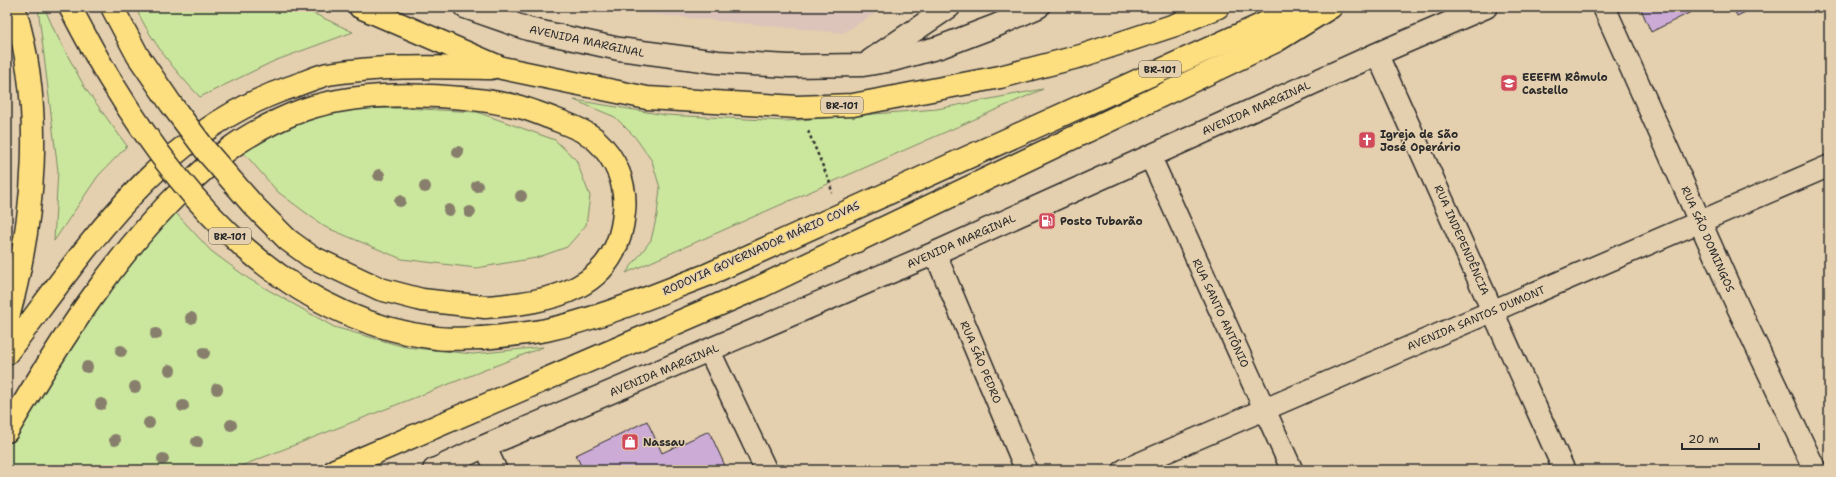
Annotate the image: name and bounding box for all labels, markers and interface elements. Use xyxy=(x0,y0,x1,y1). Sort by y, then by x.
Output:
street label: AVENIDA MARGINAL xyxy=(528,22,646,61)
road number: BR-101 xyxy=(1139,61,1181,77)
place label: EEEFM Rômulo Castello xyxy=(1522,70,1608,98)
school or university icon: EEEFM Rômulo Castello xyxy=(1499,73,1519,93)
street label: AVENIDA MARGINAL xyxy=(1200,78,1313,139)
road number: BR-101 xyxy=(821,97,863,113)
place label: Igreja de São José Operário xyxy=(1380,127,1461,155)
church icon: Igreja de São José Operário xyxy=(1357,130,1377,150)
street label: RUA INDEPENDÊNCIA xyxy=(1430,182,1494,298)
street label: RUA SÃO DOMINGOS xyxy=(1677,183,1739,295)
street label: RODOVIA GOVERNADOR MÁRIO COVAS xyxy=(660,197,862,299)
street label: AVENIDA MARGINAL xyxy=(905,211,1018,272)
fuel station icon: Posto Tubarão xyxy=(1037,211,1057,231)
place label: Posto Tubarão xyxy=(1060,214,1143,229)
road number: BR-101 xyxy=(209,228,251,244)
street label: RUA SANTO ANTÔNIO xyxy=(1189,256,1253,370)
street label: AVENIDA SANTOS DUMONT xyxy=(1405,282,1548,354)
street label: RUA SÃO PEDRO xyxy=(956,318,1006,406)
street label: AVENIDA MARGINAL xyxy=(607,341,721,400)
scale bar xyxy=(1682,425,1759,451)
text: 20 m xyxy=(1688,431,1719,447)
shop icon: Nassau xyxy=(620,432,640,452)
place label: Nassau xyxy=(643,435,685,450)

